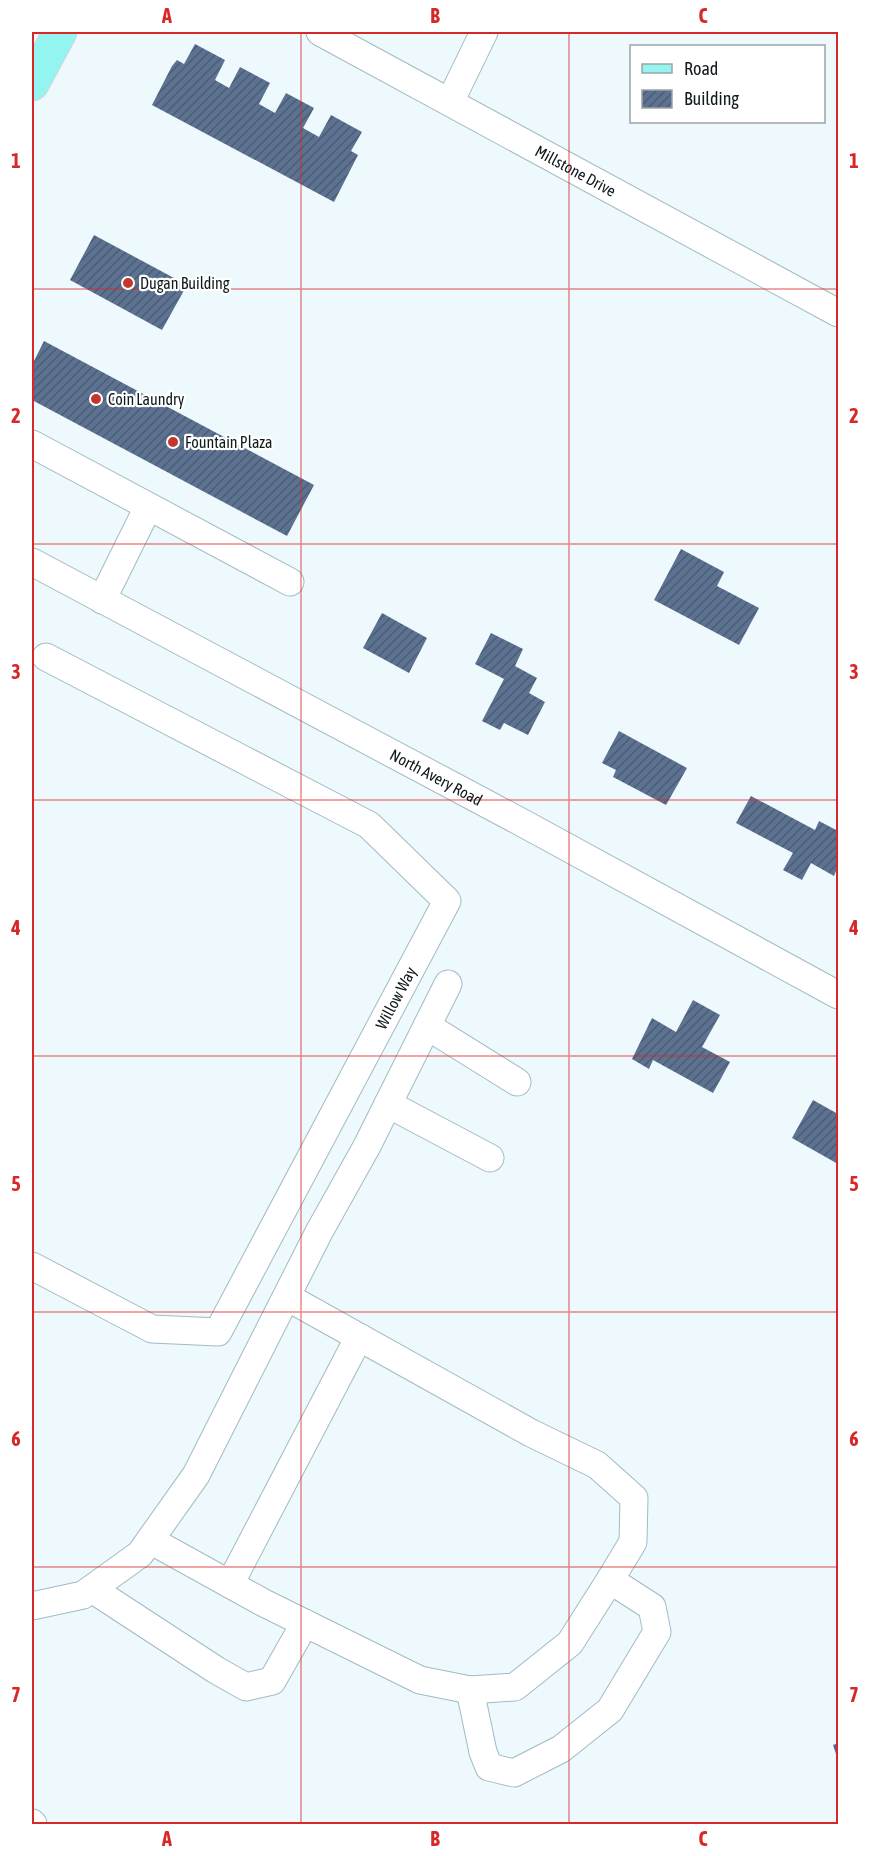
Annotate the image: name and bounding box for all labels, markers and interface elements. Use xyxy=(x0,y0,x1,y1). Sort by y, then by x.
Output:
text: A xyxy=(161,4,172,27)
text: B xyxy=(430,4,440,27)
text: C xyxy=(699,4,708,27)
legend xyxy=(630,45,825,123)
text: Road xyxy=(684,58,718,79)
text: Building xyxy=(684,88,739,109)
street label: Millstone Drive xyxy=(532,142,619,200)
text: 1 xyxy=(11,149,21,172)
text: 1 xyxy=(849,149,859,172)
place label: Dugan Building xyxy=(140,274,230,293)
marker: Dugan Building xyxy=(121,276,135,290)
place label: Coin Laundry xyxy=(108,390,185,409)
marker: Coin Laundry xyxy=(89,392,103,406)
text: 2 xyxy=(11,404,21,427)
text: 2 xyxy=(849,404,859,427)
place label: Fountain Plaza xyxy=(185,433,273,451)
marker: Fountain Plaza xyxy=(166,435,180,449)
text: 3 xyxy=(11,660,21,683)
text: 3 xyxy=(849,660,859,683)
street label: North Avery Road xyxy=(387,745,486,809)
text: 4 xyxy=(10,916,21,939)
text: 4 xyxy=(848,916,859,939)
street label: Willow Way xyxy=(372,963,421,1032)
text: 5 xyxy=(11,1172,21,1195)
text: 5 xyxy=(849,1172,859,1195)
text: 6 xyxy=(11,1427,21,1450)
text: 6 xyxy=(849,1427,859,1450)
text: 7 xyxy=(11,1683,21,1706)
text: 7 xyxy=(849,1683,859,1706)
text: A xyxy=(161,1827,172,1850)
text: B xyxy=(430,1827,440,1850)
text: C xyxy=(699,1827,708,1850)

